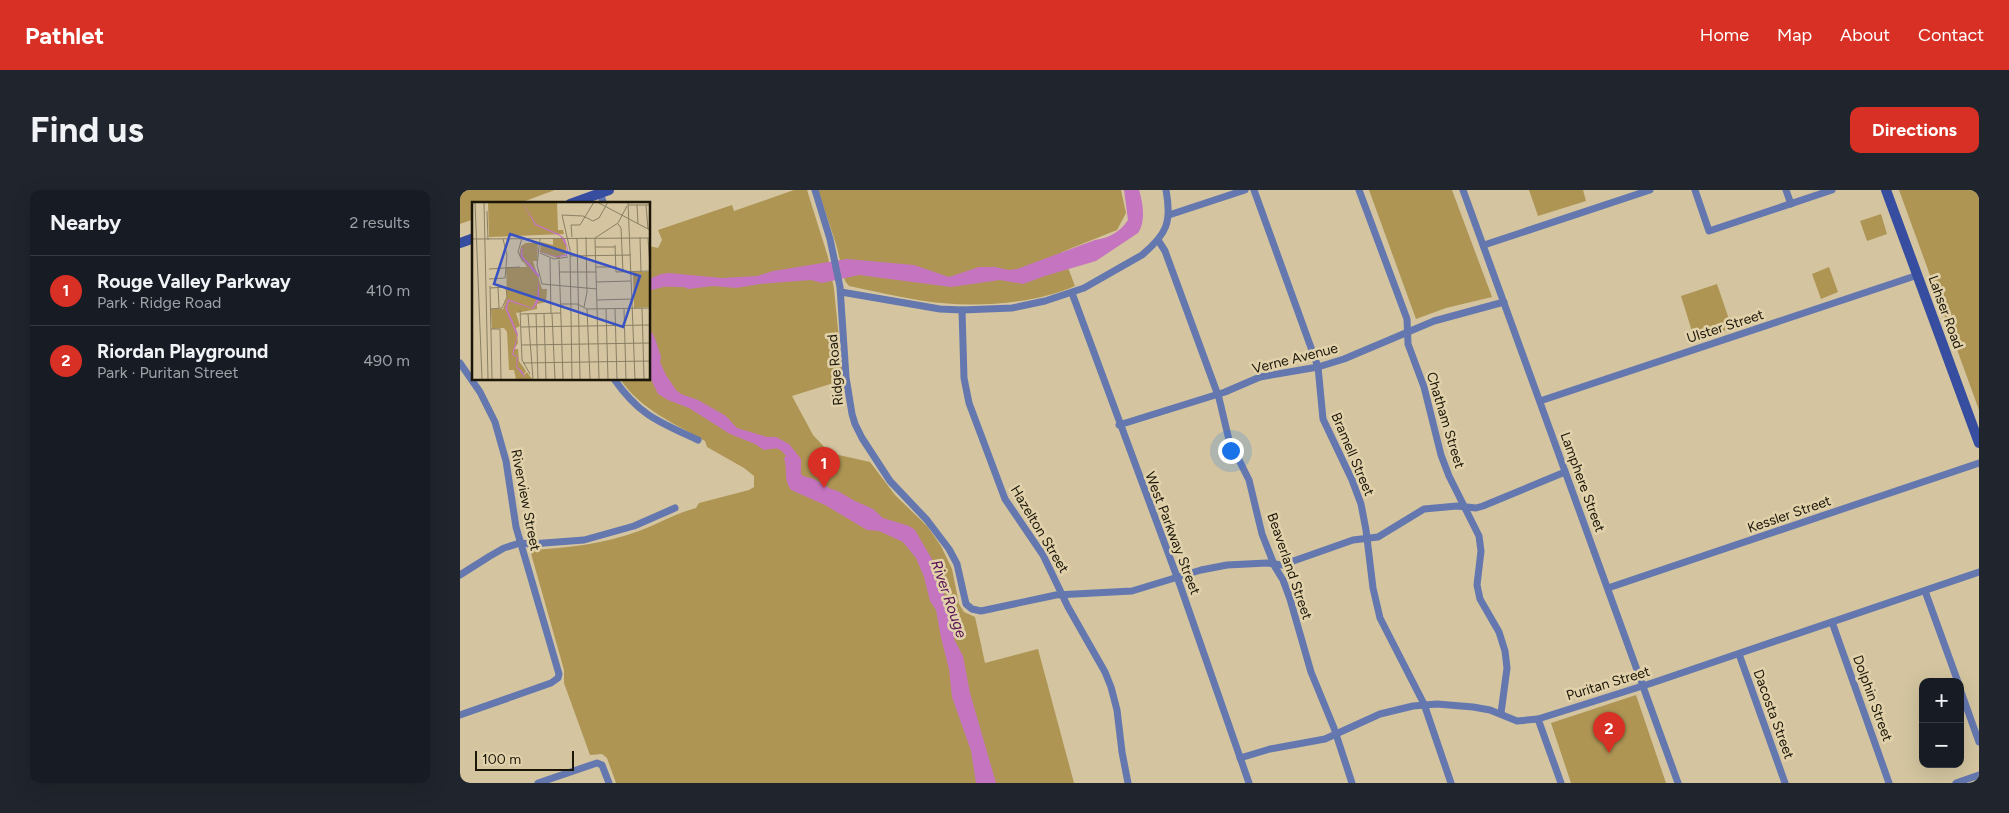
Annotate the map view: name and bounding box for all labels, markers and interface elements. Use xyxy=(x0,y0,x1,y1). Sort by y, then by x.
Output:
text: Pathlet xyxy=(25,21,104,50)
text: Home xyxy=(1700,24,1749,46)
text: Map xyxy=(1777,24,1812,46)
text: About xyxy=(1840,24,1890,46)
text: Contact xyxy=(1918,24,1984,46)
button: Directions xyxy=(1850,107,1979,153)
text: Find us xyxy=(30,109,144,151)
inset map xyxy=(472,202,650,380)
text: Nearby xyxy=(50,210,121,235)
text: 2 results xyxy=(350,213,410,232)
text: Rouge Valley Parkway xyxy=(97,270,291,293)
street label: Lahser Road xyxy=(1924,273,1967,351)
text: 1 xyxy=(63,281,69,300)
text: 410 m xyxy=(366,281,410,300)
text: Park · Ridge Road xyxy=(97,293,221,312)
street label: Ulster Street xyxy=(1685,306,1766,347)
street label: Ridge Road xyxy=(824,333,847,406)
text: Riordan Playground xyxy=(97,340,268,363)
street label: Verne Avenue xyxy=(1250,340,1340,377)
text: 2 xyxy=(61,351,71,370)
text: 490 m xyxy=(363,351,410,370)
text: Park · Puritan Street xyxy=(97,363,239,382)
street label: Chatham Street xyxy=(1423,370,1468,470)
street label: Bramell Street xyxy=(1327,410,1378,498)
street label: Lamphere Street xyxy=(1557,430,1608,534)
your location xyxy=(1218,438,1244,464)
pin: 1 xyxy=(808,447,840,488)
street label: Riverview Street xyxy=(507,448,544,552)
street label: West Parkway Street xyxy=(1141,469,1204,597)
street label: Hazelton Street xyxy=(1007,482,1072,576)
street label: Kessler Street xyxy=(1745,492,1833,537)
street label: Beaverland Street xyxy=(1263,511,1316,622)
water label: River Rouge xyxy=(927,558,971,640)
street label: Dolphin Street xyxy=(1849,653,1896,744)
street label: Puritan Street xyxy=(1564,663,1652,704)
street label: Dacosta Street xyxy=(1749,667,1798,761)
map controls xyxy=(1919,678,1964,768)
button: + xyxy=(1919,678,1964,723)
pin: 2 xyxy=(1593,712,1625,753)
button: − xyxy=(1919,723,1964,768)
scale bar xyxy=(475,748,574,771)
text: 100 m xyxy=(482,751,521,768)

